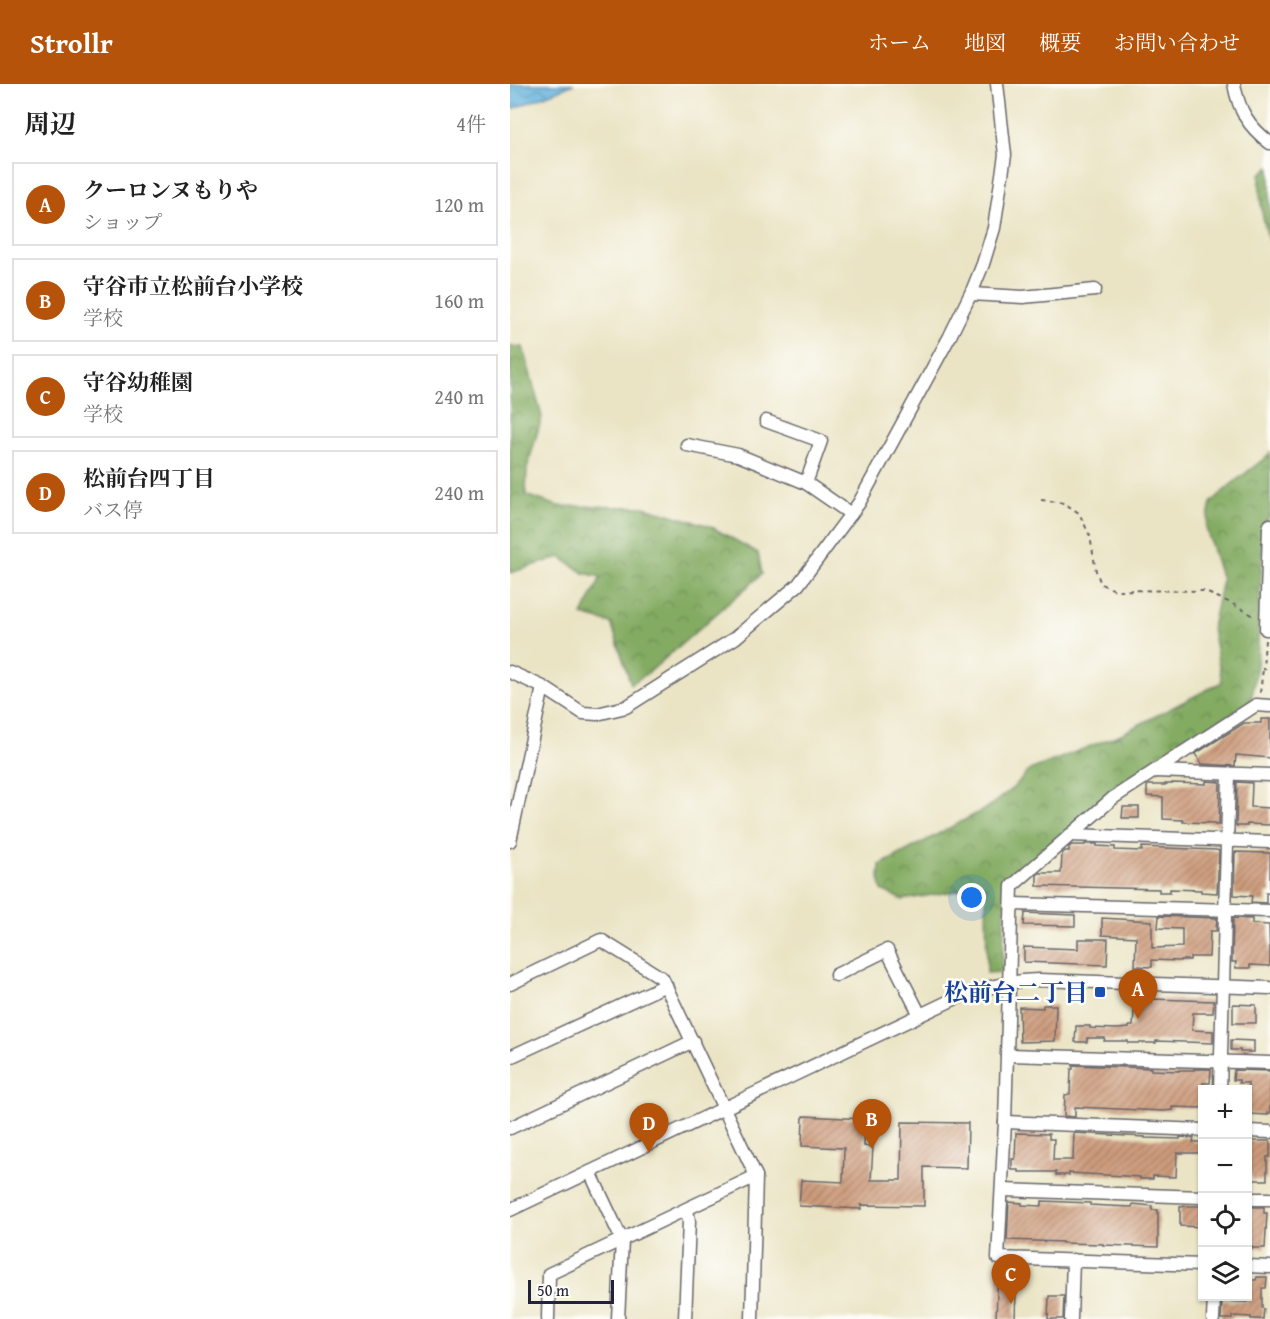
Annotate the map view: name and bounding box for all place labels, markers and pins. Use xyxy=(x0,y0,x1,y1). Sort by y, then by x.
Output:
pin: A xyxy=(1118,970,1158,1019)
place label: 松前台二丁目 xyxy=(944,975,1088,1010)
marker: 松前台二丁目 xyxy=(1093,985,1107,999)
pin: B xyxy=(852,1100,892,1149)
pin: D xyxy=(630,1104,668,1153)
pin: C xyxy=(992,1254,1030,1304)

